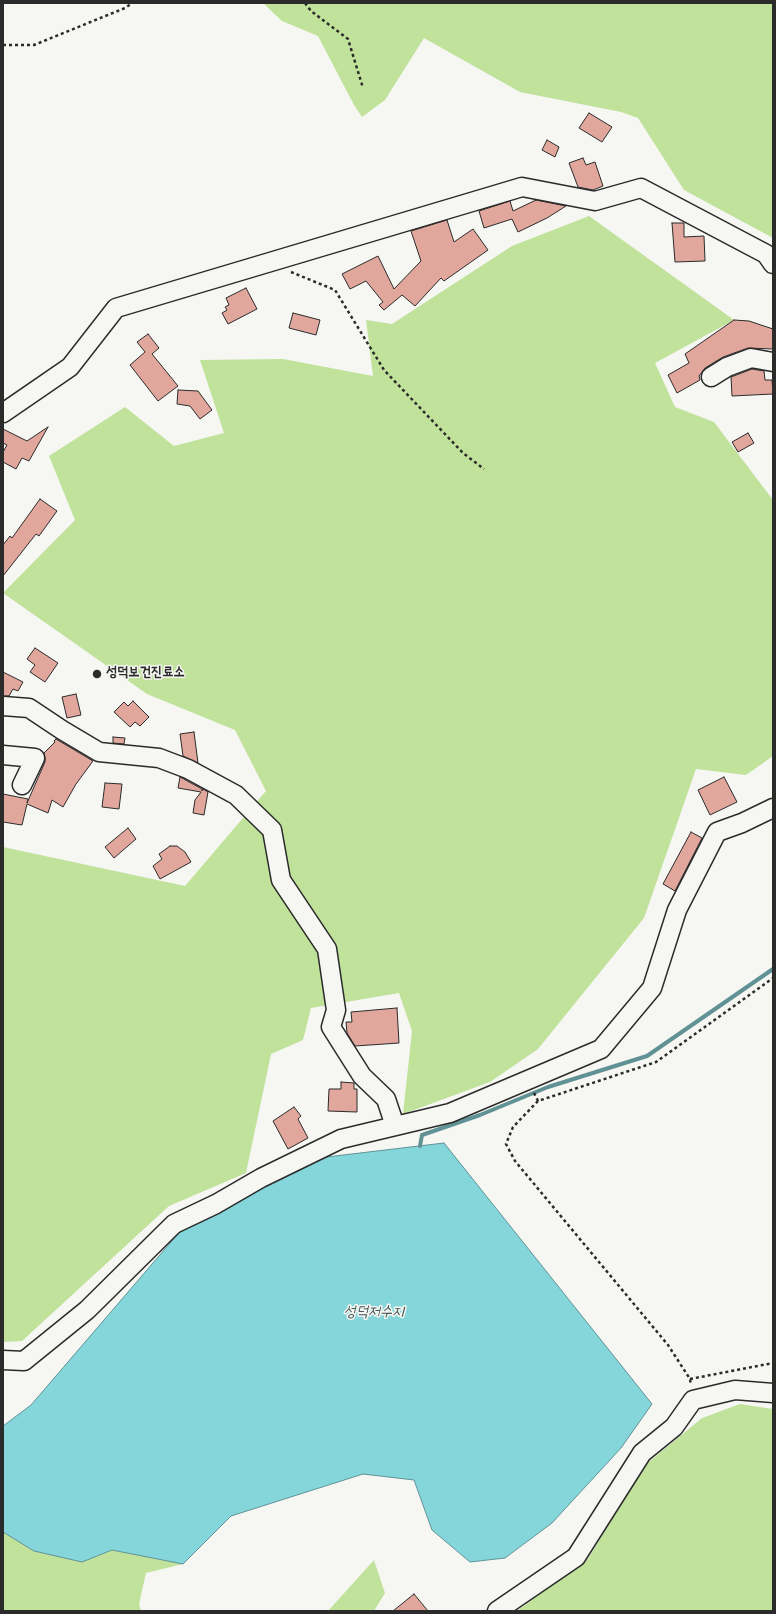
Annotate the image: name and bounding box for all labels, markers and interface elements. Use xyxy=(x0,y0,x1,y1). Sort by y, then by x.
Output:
place label: 성덕보건진료소 xyxy=(106,666,185,682)
marker: 성덕보건진료소 xyxy=(91,668,103,680)
water label: 성덕저수지 xyxy=(344,1305,404,1323)

